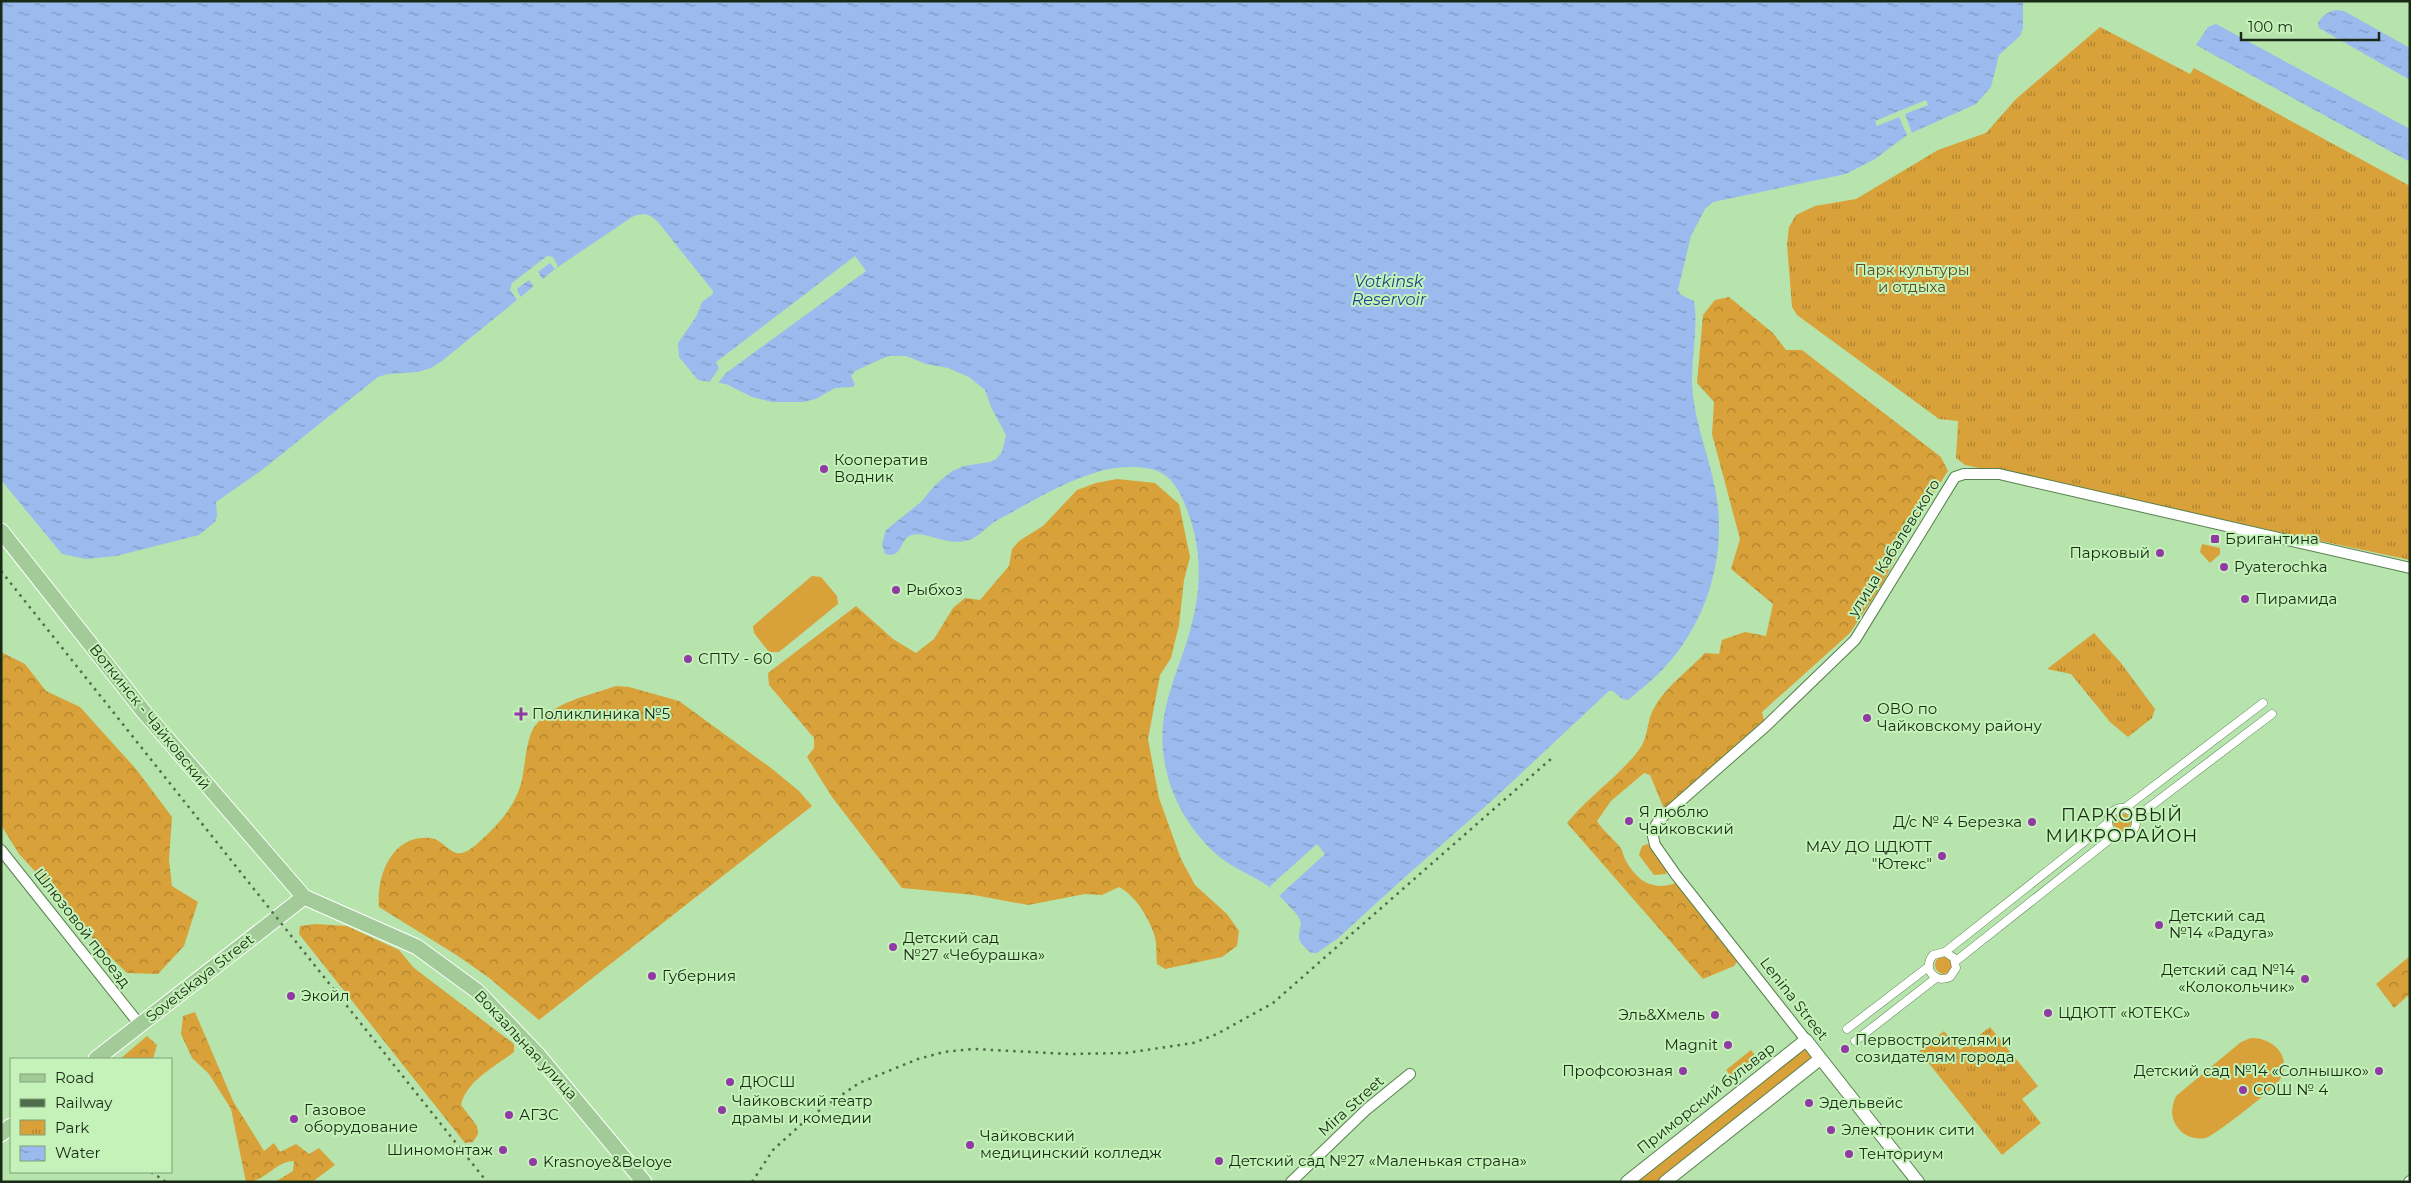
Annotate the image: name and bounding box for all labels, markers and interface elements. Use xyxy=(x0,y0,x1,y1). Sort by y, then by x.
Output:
scale bar xyxy=(2241,10,2378,42)
text: 100 m xyxy=(2248,17,2293,36)
park label: Парк культуры и отдыха xyxy=(1854,260,1970,296)
water label: Votkinsk Reservoir xyxy=(1352,272,1427,309)
place label: Кооператив Водник xyxy=(834,450,928,486)
marker: Кооператив Водник xyxy=(818,463,830,475)
street label: улица Кабалевского xyxy=(1843,475,1944,621)
place label: Бригантина xyxy=(2225,529,2319,548)
marker: Бригантина xyxy=(2209,533,2221,545)
place label: Парковый xyxy=(2069,543,2150,562)
marker: Парковый xyxy=(2154,547,2166,559)
place label: Pyaterochka xyxy=(2234,557,2328,576)
marker: Pyaterochka xyxy=(2218,561,2230,573)
place label: Рыбхоз xyxy=(906,580,963,599)
marker: Рыбхоз xyxy=(890,584,902,596)
place label: Пирамида xyxy=(2255,589,2337,608)
marker: Пирамида xyxy=(2239,593,2251,605)
street label: Воткинск - Чайковский xyxy=(86,640,215,793)
place label: СПТУ - 60 xyxy=(698,649,772,668)
marker: СПТУ - 60 xyxy=(682,653,694,665)
place label: ОВО по Чайковскому району xyxy=(1877,699,2042,735)
place label: Поликлиника №5 xyxy=(532,704,670,723)
marker: Поликлиника №5 xyxy=(514,707,528,721)
marker: ОВО по Чайковскому району xyxy=(1861,712,1873,724)
place label: Я люблю Чайковский xyxy=(1639,802,1734,838)
district label: ПАРКОВЫЙ МИКРОРАЙОН xyxy=(2046,804,2198,847)
place label: Д/с № 4 Березка xyxy=(1893,812,2022,831)
marker: Я люблю Чайковский xyxy=(1623,815,1635,827)
marker: Д/с № 4 Березка xyxy=(2026,816,2038,828)
place label: МАУ ДО ЦДЮТТ "Ютекс" xyxy=(1806,837,1932,873)
marker: МАУ ДО ЦДЮТТ "Ютекс" xyxy=(1936,850,1948,862)
street label: Шлюзовой проезд xyxy=(30,864,135,991)
place label: Детский сад №14 «Радуга» xyxy=(2169,906,2274,942)
marker: Детский сад №14 «Радуга» xyxy=(2153,919,2165,931)
place label: Детский сад №27 «Чебурашка» xyxy=(903,928,1045,964)
street label: Sovetskaya Street xyxy=(142,929,258,1026)
marker: Детский сад №27 «Чебурашка» xyxy=(887,941,899,953)
street label: Lenina Street xyxy=(1756,953,1833,1044)
place label: Детский сад №14 «Колокольчик» xyxy=(2161,960,2295,996)
place label: Губерния xyxy=(662,966,736,985)
marker: Губерния xyxy=(646,970,658,982)
marker: Детский сад №14 «Колокольчик» xyxy=(2299,973,2311,985)
place label: Экойл xyxy=(301,986,349,1005)
street label: Вокзальная улица xyxy=(471,986,582,1103)
marker: Экойл xyxy=(285,990,297,1002)
place label: ЦДЮТТ «ЮТЕКС» xyxy=(2058,1003,2190,1022)
place label: Эль&Хмель xyxy=(1618,1005,1705,1024)
marker: ЦДЮТТ «ЮТЕКС» xyxy=(2042,1007,2054,1019)
marker: Эль&Хмель xyxy=(1709,1009,1721,1021)
place label: Первостроителям и созидателям города xyxy=(1855,1030,2015,1066)
place label: Magnit xyxy=(1664,1035,1718,1054)
street label: Приморский бульвар xyxy=(1633,1038,1779,1157)
marker: Magnit xyxy=(1722,1039,1734,1051)
marker: Первостроителям и созидателям города xyxy=(1839,1043,1851,1055)
legend xyxy=(10,1058,172,1173)
place label: Профсоюзная xyxy=(1562,1061,1673,1080)
place label: Детский сад №14 «Солнышко» xyxy=(2134,1061,2369,1080)
marker: Профсоюзная xyxy=(1677,1065,1689,1077)
marker: Детский сад №14 «Солнышко» xyxy=(2373,1065,2385,1077)
text: Road xyxy=(55,1068,94,1087)
street label: Mira Street xyxy=(1314,1071,1387,1140)
place label: ДЮСШ xyxy=(740,1072,795,1091)
marker: ДЮСШ xyxy=(724,1076,736,1088)
place label: СОШ № 4 xyxy=(2253,1080,2328,1099)
marker: СОШ № 4 xyxy=(2237,1084,2249,1096)
place label: Чайковский театр драмы и комедии xyxy=(732,1091,873,1127)
text: Railway xyxy=(55,1093,113,1112)
place label: Эдельвейс xyxy=(1819,1093,1903,1112)
marker: Эдельвейс xyxy=(1803,1097,1815,1109)
place label: Газовое оборудование xyxy=(304,1100,418,1136)
marker: Чайковский театр драмы и комедии xyxy=(716,1104,728,1116)
place label: АГЗС xyxy=(519,1105,559,1124)
marker: АГЗС xyxy=(503,1109,515,1121)
marker: Газовое оборудование xyxy=(288,1113,300,1125)
text: Park xyxy=(55,1118,89,1137)
place label: Электроник сити xyxy=(1841,1120,1975,1139)
marker: Электроник сити xyxy=(1825,1124,1837,1136)
place label: Чайковский медицинский колледж xyxy=(980,1126,1162,1162)
marker: Чайковский медицинский колледж xyxy=(964,1139,976,1151)
place label: Шиномонтаж xyxy=(387,1140,494,1159)
text: Water xyxy=(55,1143,101,1162)
marker: Шиномонтаж xyxy=(497,1144,509,1156)
place label: Тенториум xyxy=(1859,1144,1944,1163)
marker: Тенториум xyxy=(1843,1148,1855,1160)
place label: Детский сад №27 «Маленькая страна» xyxy=(1229,1151,1527,1170)
place label: Krasnoye&Beloye xyxy=(543,1152,672,1171)
marker: Детский сад №27 «Маленькая страна» xyxy=(1213,1155,1225,1167)
marker: Krasnoye&Beloye xyxy=(527,1156,539,1168)

